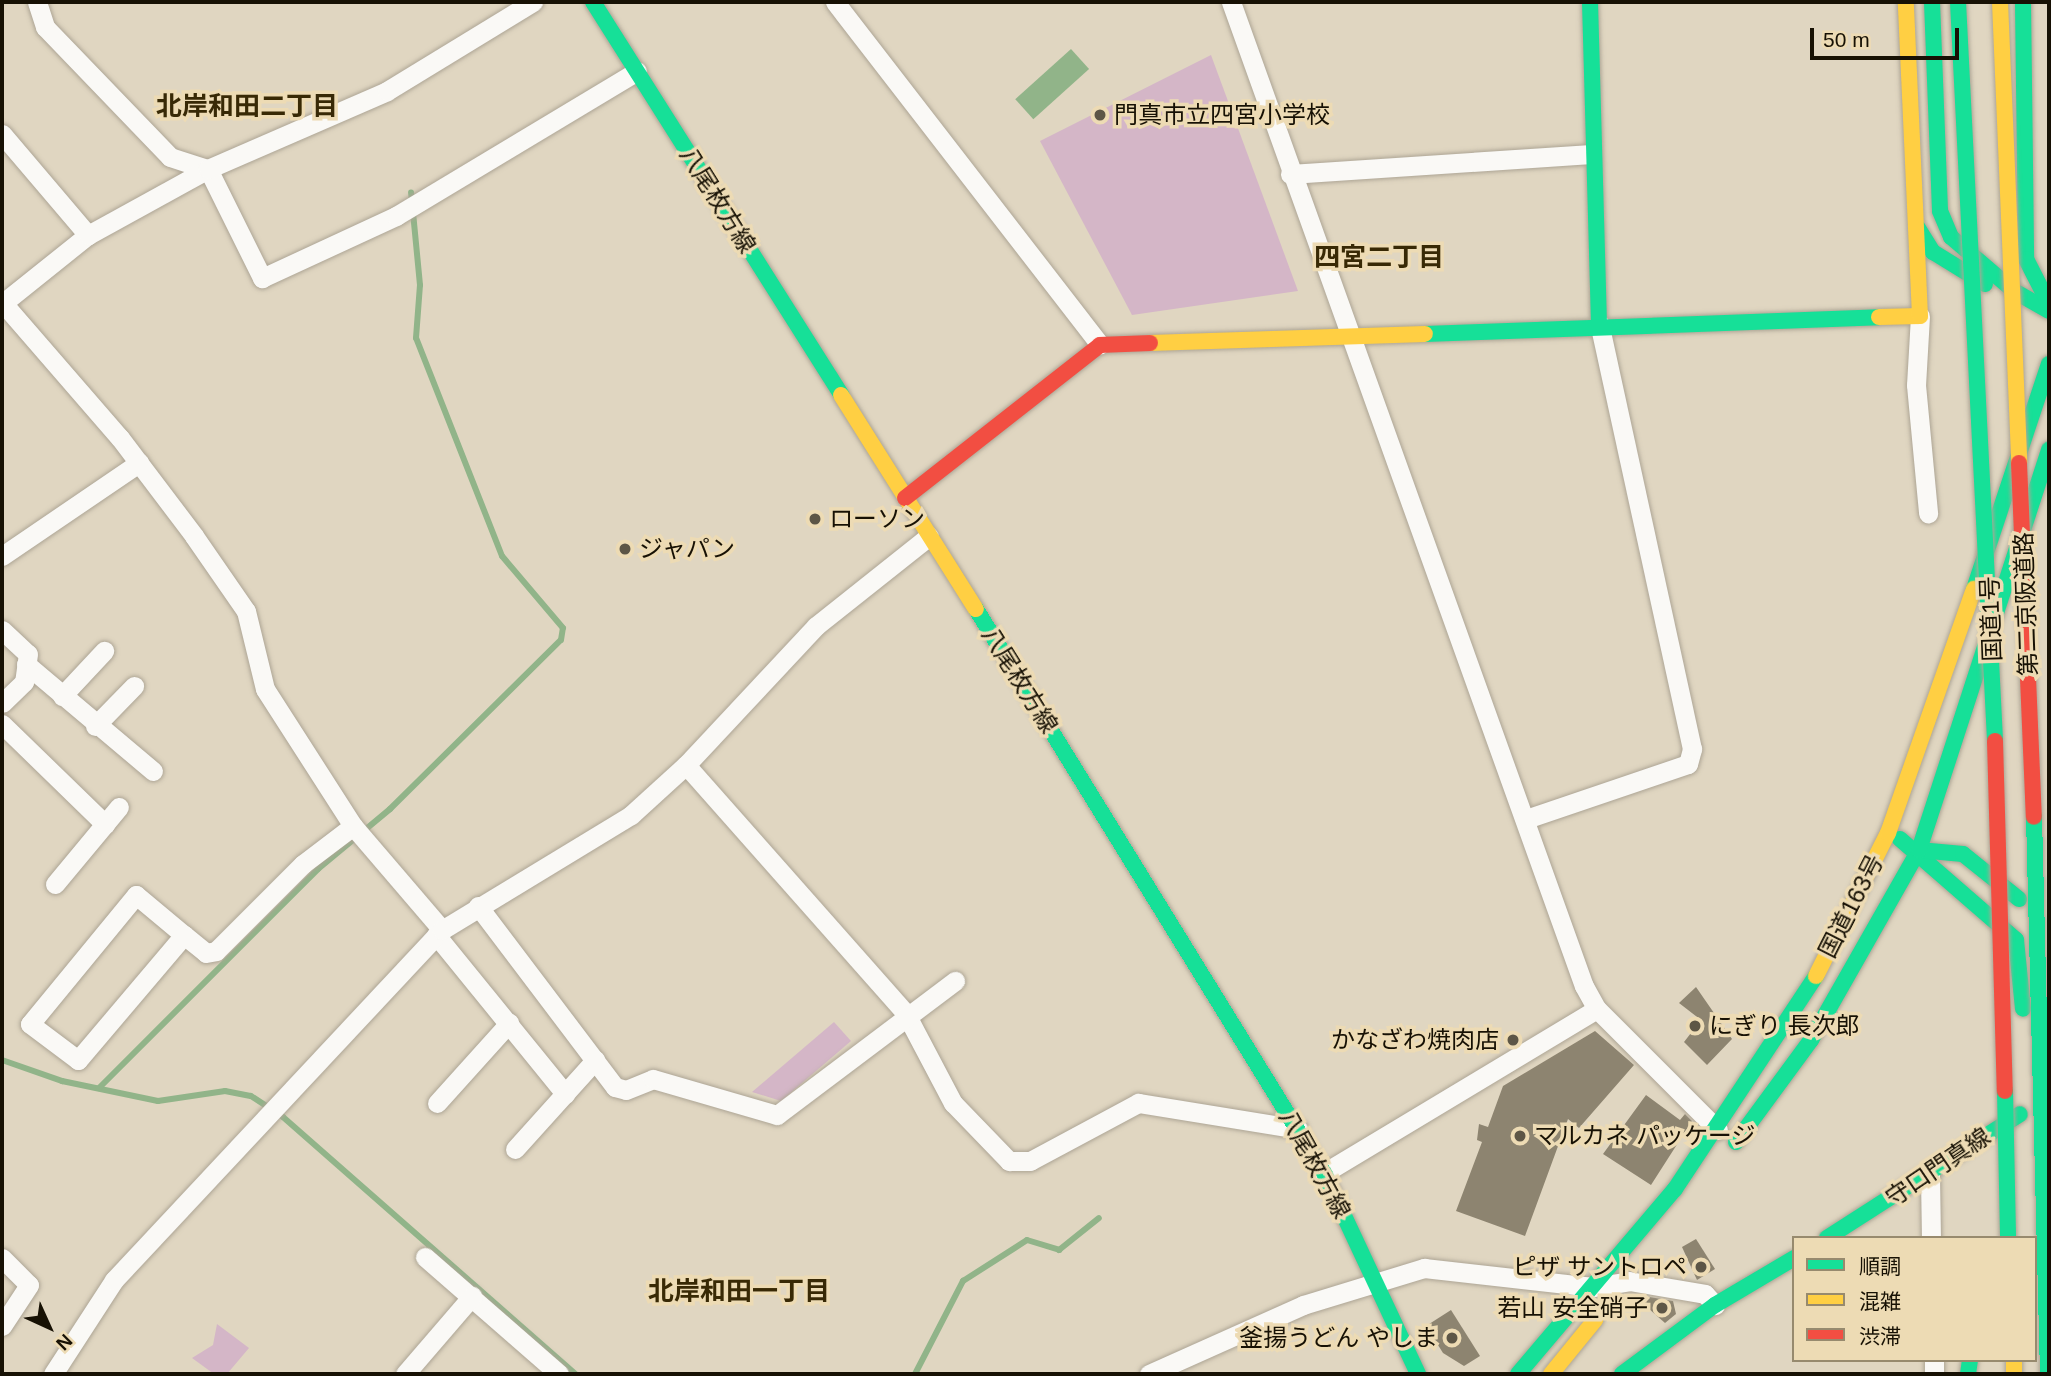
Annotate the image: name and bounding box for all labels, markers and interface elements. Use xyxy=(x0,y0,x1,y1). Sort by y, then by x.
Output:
scale bar xyxy=(1813,14,1962,58)
text: 50 m xyxy=(1823,28,1870,51)
district label: 北岸和田二丁目 xyxy=(156,91,338,123)
place label: 門真市立四宮小学校 xyxy=(1114,101,1330,129)
marker: 門真市立四宮小学校 xyxy=(1092,107,1108,123)
street label: 八尾枚方線 xyxy=(674,141,762,259)
district label: 四宮二丁目 xyxy=(1314,242,1444,274)
place label: ローソン xyxy=(829,505,925,533)
marker: ローソン xyxy=(807,511,823,527)
street label: 第二京阪道路 xyxy=(2009,532,2043,676)
place label: ジャパン xyxy=(639,535,735,563)
marker: ジャパン xyxy=(617,541,633,557)
street label: 国道1号 xyxy=(1975,576,2007,662)
street label: 八尾枚方線 xyxy=(976,621,1064,739)
street label: 国道163号 xyxy=(1813,850,1889,962)
place label: にぎり 長次郎 xyxy=(1709,1012,1860,1040)
marker: にぎり 長次郎 xyxy=(1687,1018,1703,1034)
place label: かなざわ焼肉店 xyxy=(1331,1026,1499,1054)
marker: かなざわ焼肉店 xyxy=(1505,1032,1521,1048)
street label: 八尾枚方線 xyxy=(1273,1105,1357,1223)
place label: マルカネ パッケージ xyxy=(1534,1122,1757,1150)
street label: 守口門真線 xyxy=(1880,1122,1996,1212)
marker: マルカネ パッケージ xyxy=(1512,1128,1528,1144)
legend xyxy=(1792,1236,2037,1362)
place label: ピザ サントロペ xyxy=(1512,1253,1687,1281)
text: 順調 xyxy=(1859,1255,1901,1278)
marker: ピザ サントロペ xyxy=(1693,1259,1709,1275)
district label: 北岸和田一丁目 xyxy=(648,1276,830,1308)
text: 混雑 xyxy=(1859,1290,1901,1313)
north arrow xyxy=(14,1292,84,1362)
place label: 若山 安全硝子 xyxy=(1497,1294,1648,1322)
marker: 若山 安全硝子 xyxy=(1654,1300,1670,1316)
place label: 釜揚うどん やしま xyxy=(1239,1324,1438,1352)
text: 渋滞 xyxy=(1859,1325,1901,1348)
text: N xyxy=(52,1330,76,1354)
marker: 釜揚うどん やしま xyxy=(1444,1330,1460,1346)

